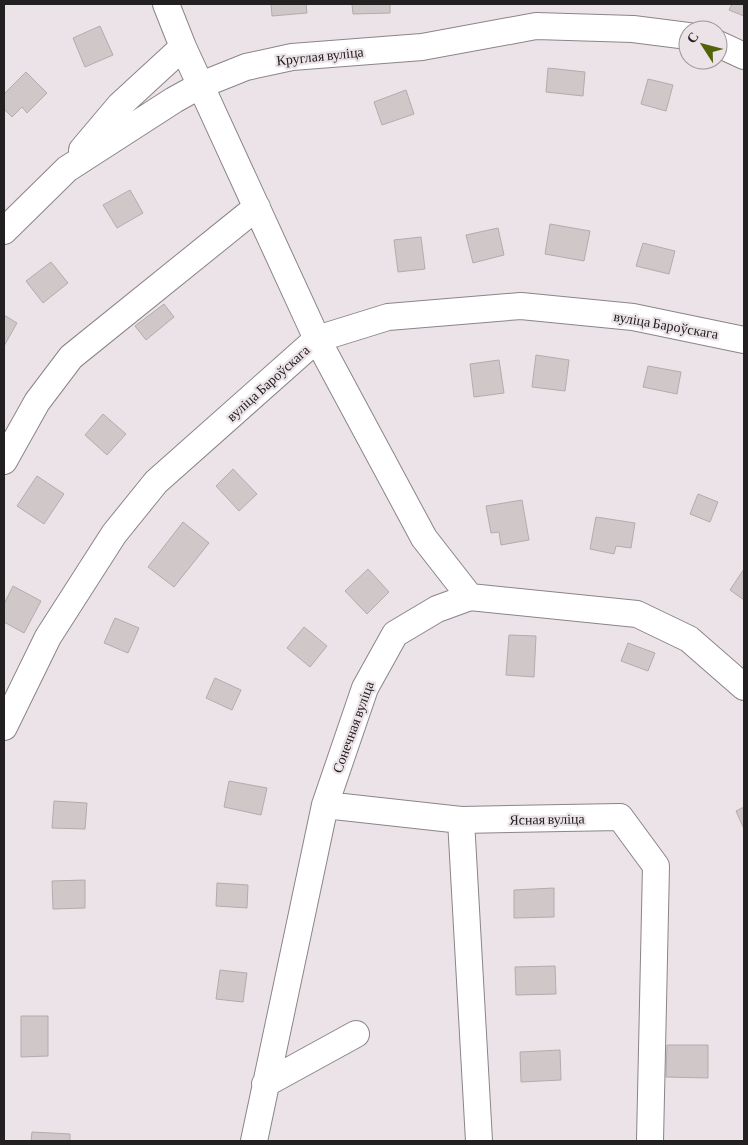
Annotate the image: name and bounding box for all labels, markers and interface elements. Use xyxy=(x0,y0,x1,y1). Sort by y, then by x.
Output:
north arrow xyxy=(678,20,728,70)
text: С xyxy=(683,29,702,46)
street label: Круглая вуліца xyxy=(276,43,365,69)
street label: вуліца Бароўскага xyxy=(612,308,720,342)
street label: вуліца Бароўскага xyxy=(223,341,313,424)
street label: Сонечная вуліца xyxy=(329,678,377,775)
street label: Ясная вуліца xyxy=(509,810,586,828)

